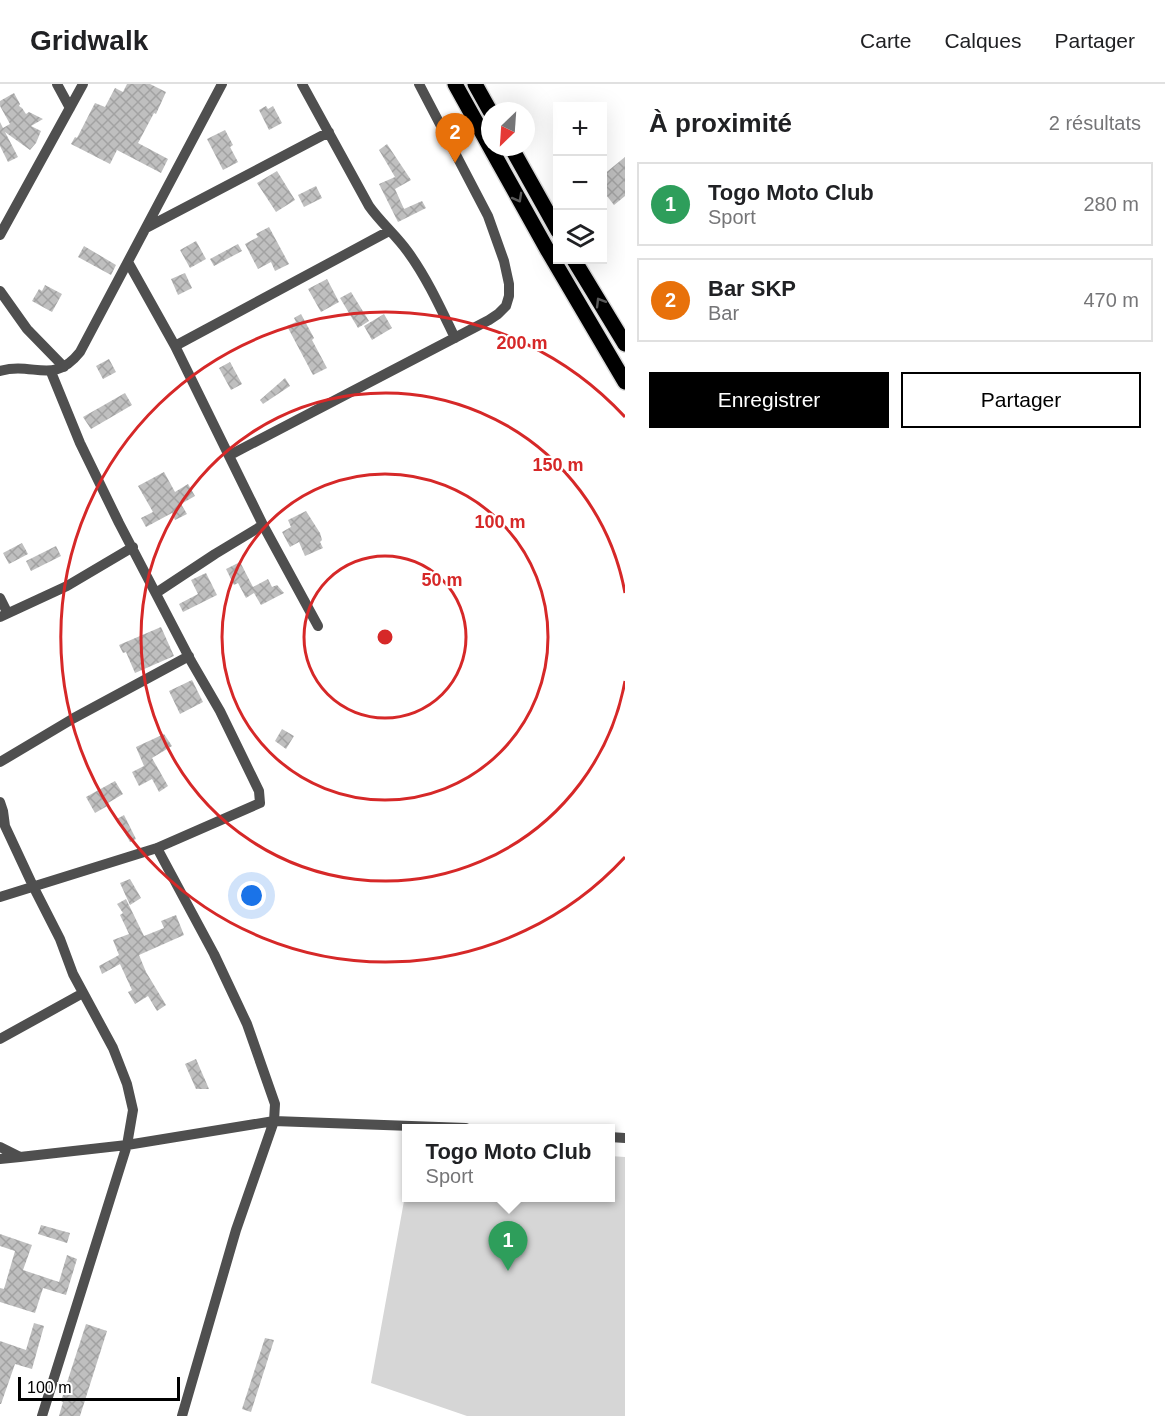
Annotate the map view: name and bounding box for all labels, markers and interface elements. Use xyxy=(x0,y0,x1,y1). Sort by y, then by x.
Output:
text: Gridwalk xyxy=(30,25,148,56)
text: Carte xyxy=(860,29,911,52)
text: Calques xyxy=(944,29,1021,52)
text: Partager xyxy=(1054,29,1135,52)
north arrow xyxy=(481,102,535,156)
map controls xyxy=(553,102,607,264)
button: + xyxy=(553,102,607,156)
text: À proximité xyxy=(649,108,792,138)
text: 2 résultats xyxy=(1049,112,1141,134)
pin: 2 xyxy=(436,113,474,163)
button: − xyxy=(553,156,607,210)
text: Togo Moto Club xyxy=(708,180,874,205)
one-way arrow xyxy=(511,192,522,202)
text: 1 xyxy=(665,193,676,215)
text: 280 m xyxy=(1083,193,1139,215)
text: Sport xyxy=(708,206,756,228)
button: layers xyxy=(553,210,607,264)
text: Bar SKP xyxy=(708,276,796,301)
text: 2 xyxy=(665,289,676,311)
text: 470 m xyxy=(1083,289,1139,311)
one-way arrow xyxy=(595,298,607,308)
text: Bar xyxy=(708,302,739,324)
text: 200 m xyxy=(496,333,548,353)
button: Enregistrer xyxy=(649,372,889,428)
button: Partager xyxy=(901,372,1141,428)
text: 150 m xyxy=(532,455,584,475)
text: 100 m xyxy=(474,512,526,532)
text: 50 m xyxy=(421,570,463,590)
centre of rings xyxy=(375,627,395,647)
your location xyxy=(237,881,266,910)
popup xyxy=(402,1124,615,1202)
text: Togo Moto Club xyxy=(426,1139,591,1164)
text: Sport xyxy=(426,1165,473,1187)
pin: 1 xyxy=(488,1222,528,1271)
scale bar xyxy=(18,1374,180,1402)
text: 100 m xyxy=(27,1379,71,1396)

